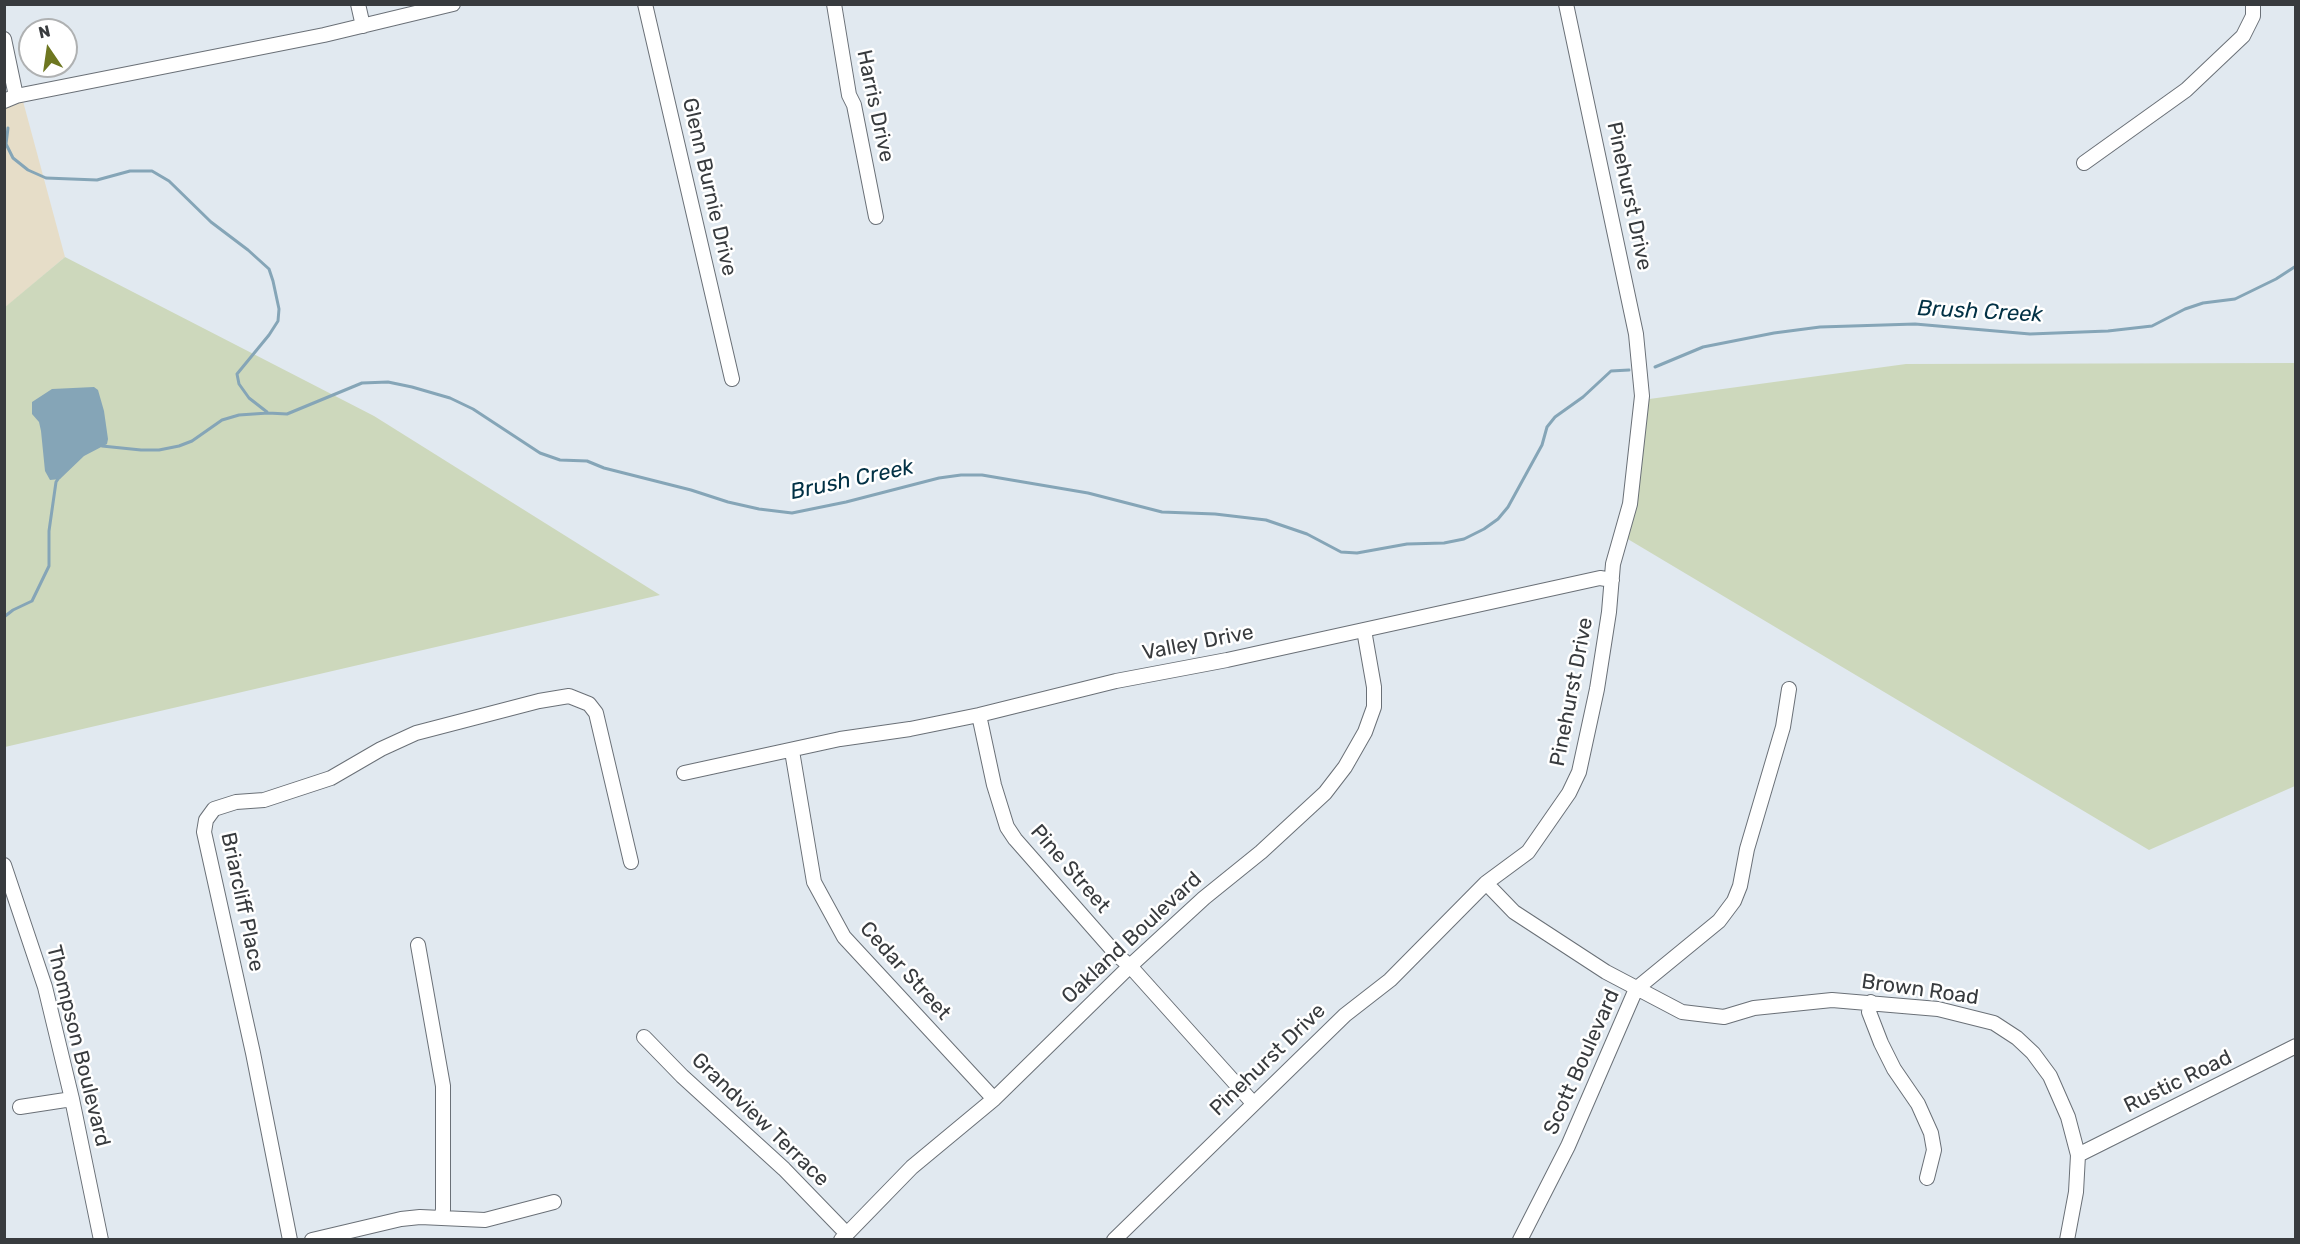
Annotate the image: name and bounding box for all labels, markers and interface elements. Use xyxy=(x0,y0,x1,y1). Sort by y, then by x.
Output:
north arrow xyxy=(18,18,78,78)
text: N xyxy=(37,21,52,42)
street label: Harris Drive xyxy=(851,48,899,164)
street label: Glenn Burnie Drive xyxy=(676,96,742,278)
street label: Pinehurst Drive xyxy=(1601,120,1657,272)
water label: Brush Creek xyxy=(1917,296,2043,328)
water label: Brush Creek xyxy=(788,454,916,506)
street label: Pinehurst Drive xyxy=(1545,615,1599,769)
street label: Valley Drive xyxy=(1140,620,1256,666)
street label: Pine Street xyxy=(1025,820,1115,918)
street label: Briarcliff Place xyxy=(215,830,269,974)
street label: Oakland Boulevard xyxy=(1057,867,1207,1009)
street label: Cedar Street xyxy=(854,917,956,1025)
street label: Thompson Boulevard xyxy=(41,943,115,1149)
street label: Brown Road xyxy=(1860,969,1980,1011)
street label: Scott Boulevard xyxy=(1539,985,1625,1139)
street label: Pinehurst Drive xyxy=(1205,998,1331,1122)
street label: Rustic Road xyxy=(2120,1045,2236,1119)
street label: Grandview Terrace xyxy=(686,1048,834,1192)

